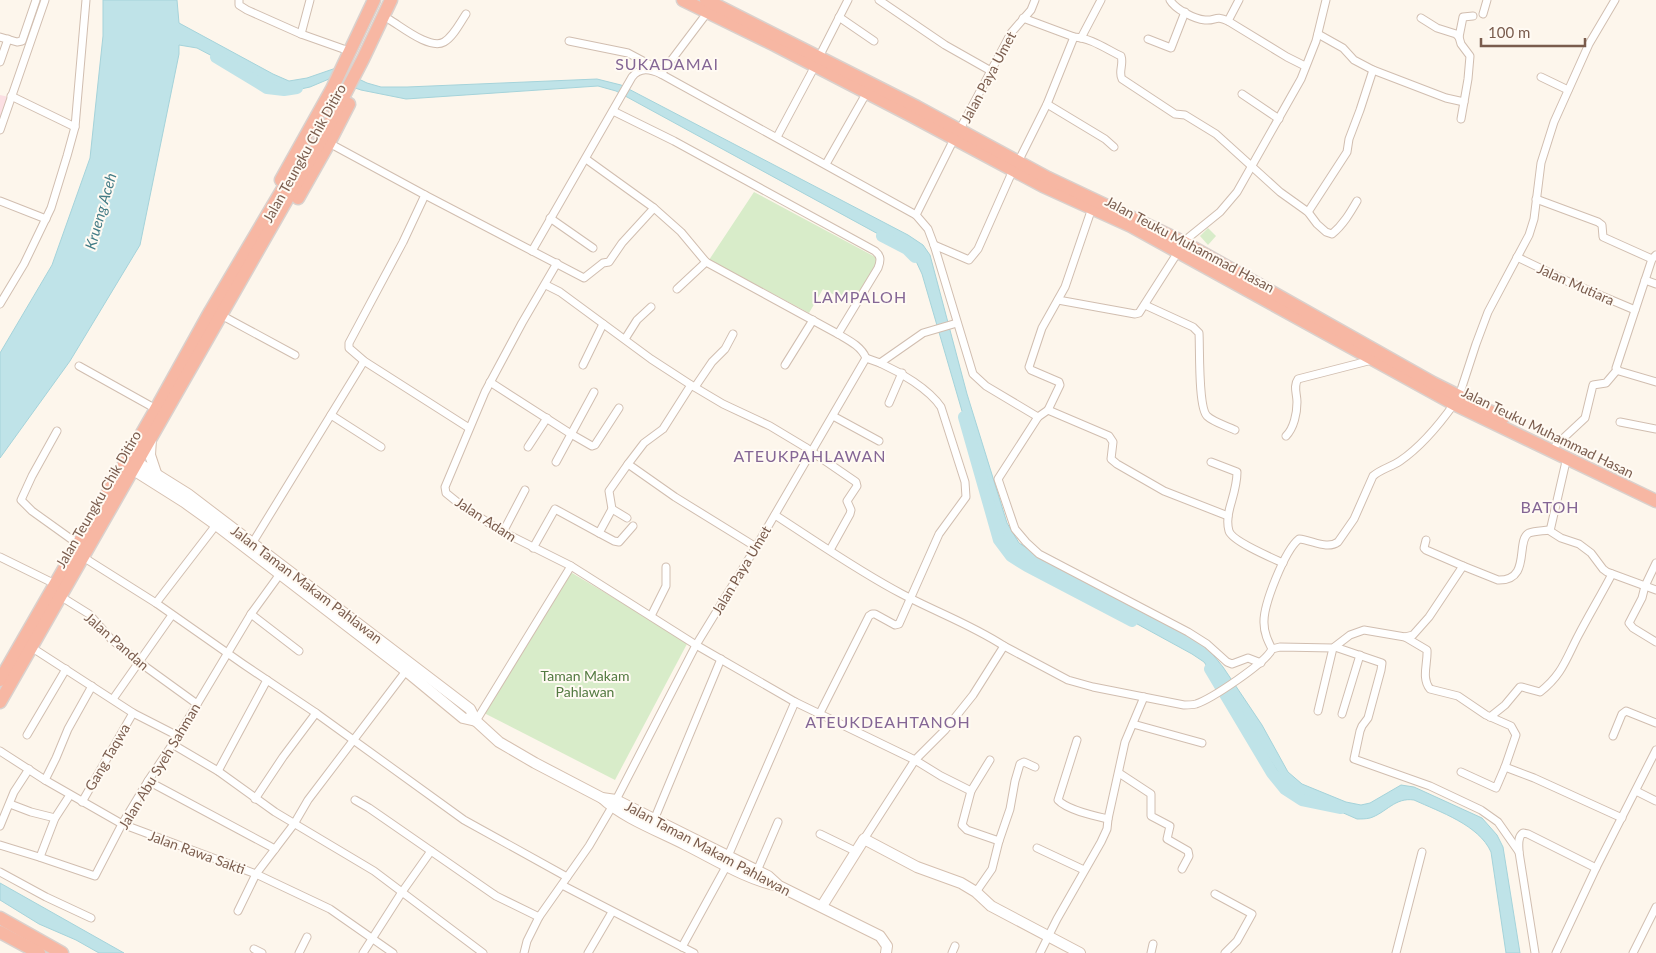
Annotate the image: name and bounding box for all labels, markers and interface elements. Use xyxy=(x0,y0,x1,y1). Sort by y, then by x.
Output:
scale bar xyxy=(1481,15,1585,47)
text: 100 m xyxy=(1488,23,1530,41)
street label: Jalan Paya Umet xyxy=(957,29,1019,125)
district label: SUKADAMAI xyxy=(615,54,719,73)
street label: Jalan Teungku Chik Ditiro xyxy=(259,81,349,225)
water label: Krueng Aceh xyxy=(80,171,120,251)
street label: Jalan Teuku Muhammad Hasan xyxy=(1102,192,1278,296)
street label: Jalan Mutiara xyxy=(1535,259,1617,309)
district label: LAMPALOH xyxy=(813,287,907,306)
street label: Jalan Teuku Muhammad Hasan xyxy=(1459,383,1637,481)
street label: Jalan Teungku Chik Ditiro xyxy=(52,427,144,571)
district label: ATEUKPAHLAWAN xyxy=(734,446,886,465)
street label: Jalan Adam xyxy=(452,493,520,545)
district label: BATOH xyxy=(1521,497,1579,516)
street label: Jalan Taman Makam Pahlawan xyxy=(228,522,386,646)
street label: Jalan Paya Umet xyxy=(708,522,774,618)
street label: Jalan Pandan xyxy=(81,608,153,674)
park label: Taman Makam Pahlawan xyxy=(541,667,629,700)
street label: Jalan Abu Syeh Sahman xyxy=(115,700,203,832)
district label: ATEUKDEAHTANOH xyxy=(805,712,971,731)
street label: Gang Taqwa xyxy=(81,720,133,794)
street label: Jalan Taman Makam Pahlawan xyxy=(622,797,794,899)
street label: Jalan Rawa Sakti xyxy=(146,827,248,877)

